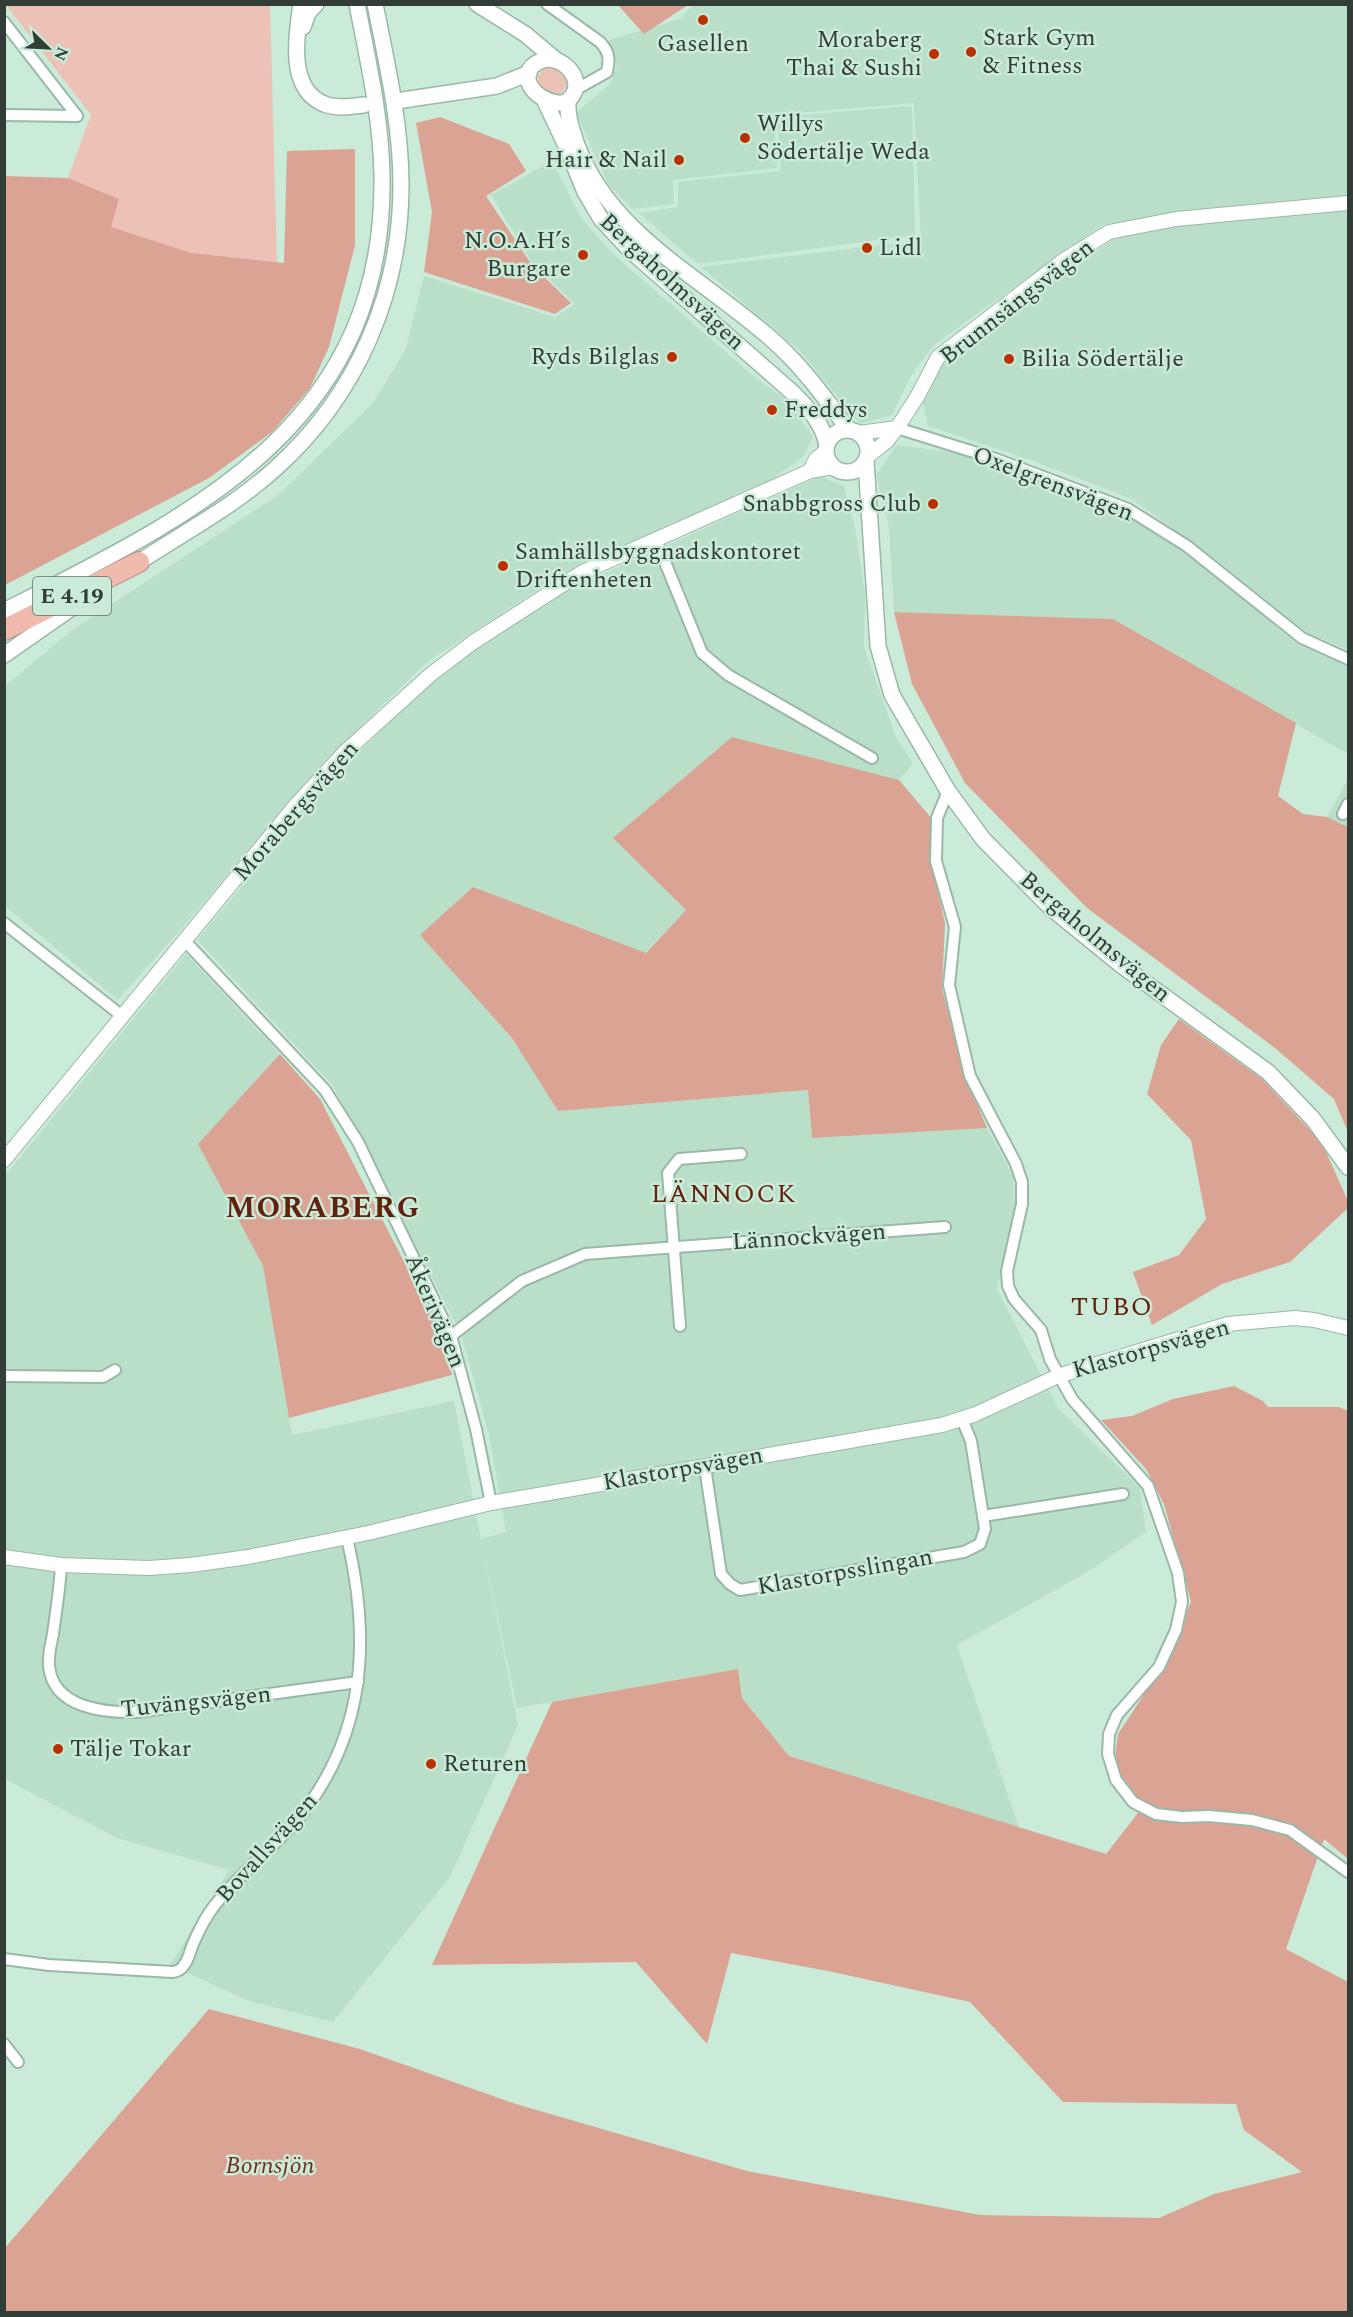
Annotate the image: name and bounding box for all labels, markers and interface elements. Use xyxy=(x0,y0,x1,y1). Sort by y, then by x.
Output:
marker: Gasellen xyxy=(696,13,710,27)
north arrow xyxy=(18,18,78,78)
place label: Stark Gym & Fitness xyxy=(983,20,1096,84)
place label: Moraberg Thai & Sushi xyxy=(786,22,922,86)
place label: Gasellen xyxy=(657,26,749,62)
text: N xyxy=(47,43,74,65)
marker: Stark Gym & Fitness xyxy=(964,45,978,59)
marker: Moraberg Thai & Sushi xyxy=(927,47,941,61)
place label: Willys Södertälje Weda xyxy=(757,106,930,170)
marker: Willys Södertälje Weda xyxy=(738,131,752,145)
place label: Hair & Nail xyxy=(545,142,667,178)
marker: Hair & Nail xyxy=(672,153,686,167)
street label: Bergaholmsvägen xyxy=(591,205,753,359)
place label: N.O.A.H’s Burgare xyxy=(464,223,571,287)
place label: Lidl xyxy=(879,230,922,266)
street label: Brunnsängsvägen xyxy=(932,230,1102,374)
marker: Lidl xyxy=(860,241,874,255)
marker: N.O.A.H’s Burgare xyxy=(576,248,590,262)
place label: Ryds Bilglas xyxy=(530,339,660,375)
place label: Bilia Södertälje xyxy=(1021,341,1184,377)
marker: Ryds Bilglas xyxy=(665,350,679,364)
marker: Bilia Södertälje xyxy=(1002,352,1016,366)
place label: Freddys xyxy=(784,392,868,428)
marker: Freddys xyxy=(765,403,779,417)
street label: Oxelgrensvägen xyxy=(967,437,1139,531)
place label: Snabbgross Club xyxy=(743,486,921,522)
marker: Snabbgross Club xyxy=(926,497,940,511)
place label: Samhällsbyggnadskontoret Driftenheten xyxy=(515,534,801,598)
marker: Samhällsbyggnadskontoret Driftenheten xyxy=(496,559,510,573)
road number: E 4.19 xyxy=(33,577,111,615)
street label: Morabergsvägen xyxy=(224,732,368,890)
street label: Bergaholmsvägen xyxy=(1011,863,1179,1011)
district label: LÄNNOCK xyxy=(651,1174,797,1214)
district label: MORABERG xyxy=(225,1185,421,1231)
street label: Lännockvägen xyxy=(731,1214,887,1260)
street label: Åkerivägen xyxy=(395,1248,475,1374)
district label: TUBO xyxy=(1071,1287,1153,1327)
street label: Klastorpsvägen xyxy=(1068,1309,1234,1389)
street label: Klastorpsvägen xyxy=(600,1437,766,1501)
street label: Klastorpsslingan xyxy=(754,1539,936,1605)
street label: Tuvängsvägen xyxy=(119,1676,273,1728)
place label: Tälje Tokar xyxy=(70,1731,191,1767)
marker: Tälje Tokar xyxy=(51,1742,65,1756)
place label: Returen xyxy=(443,1746,528,1782)
marker: Returen xyxy=(424,1757,438,1771)
street label: Bovallsvägen xyxy=(207,1785,327,1911)
park label: Bornsjön xyxy=(226,2148,315,2184)

